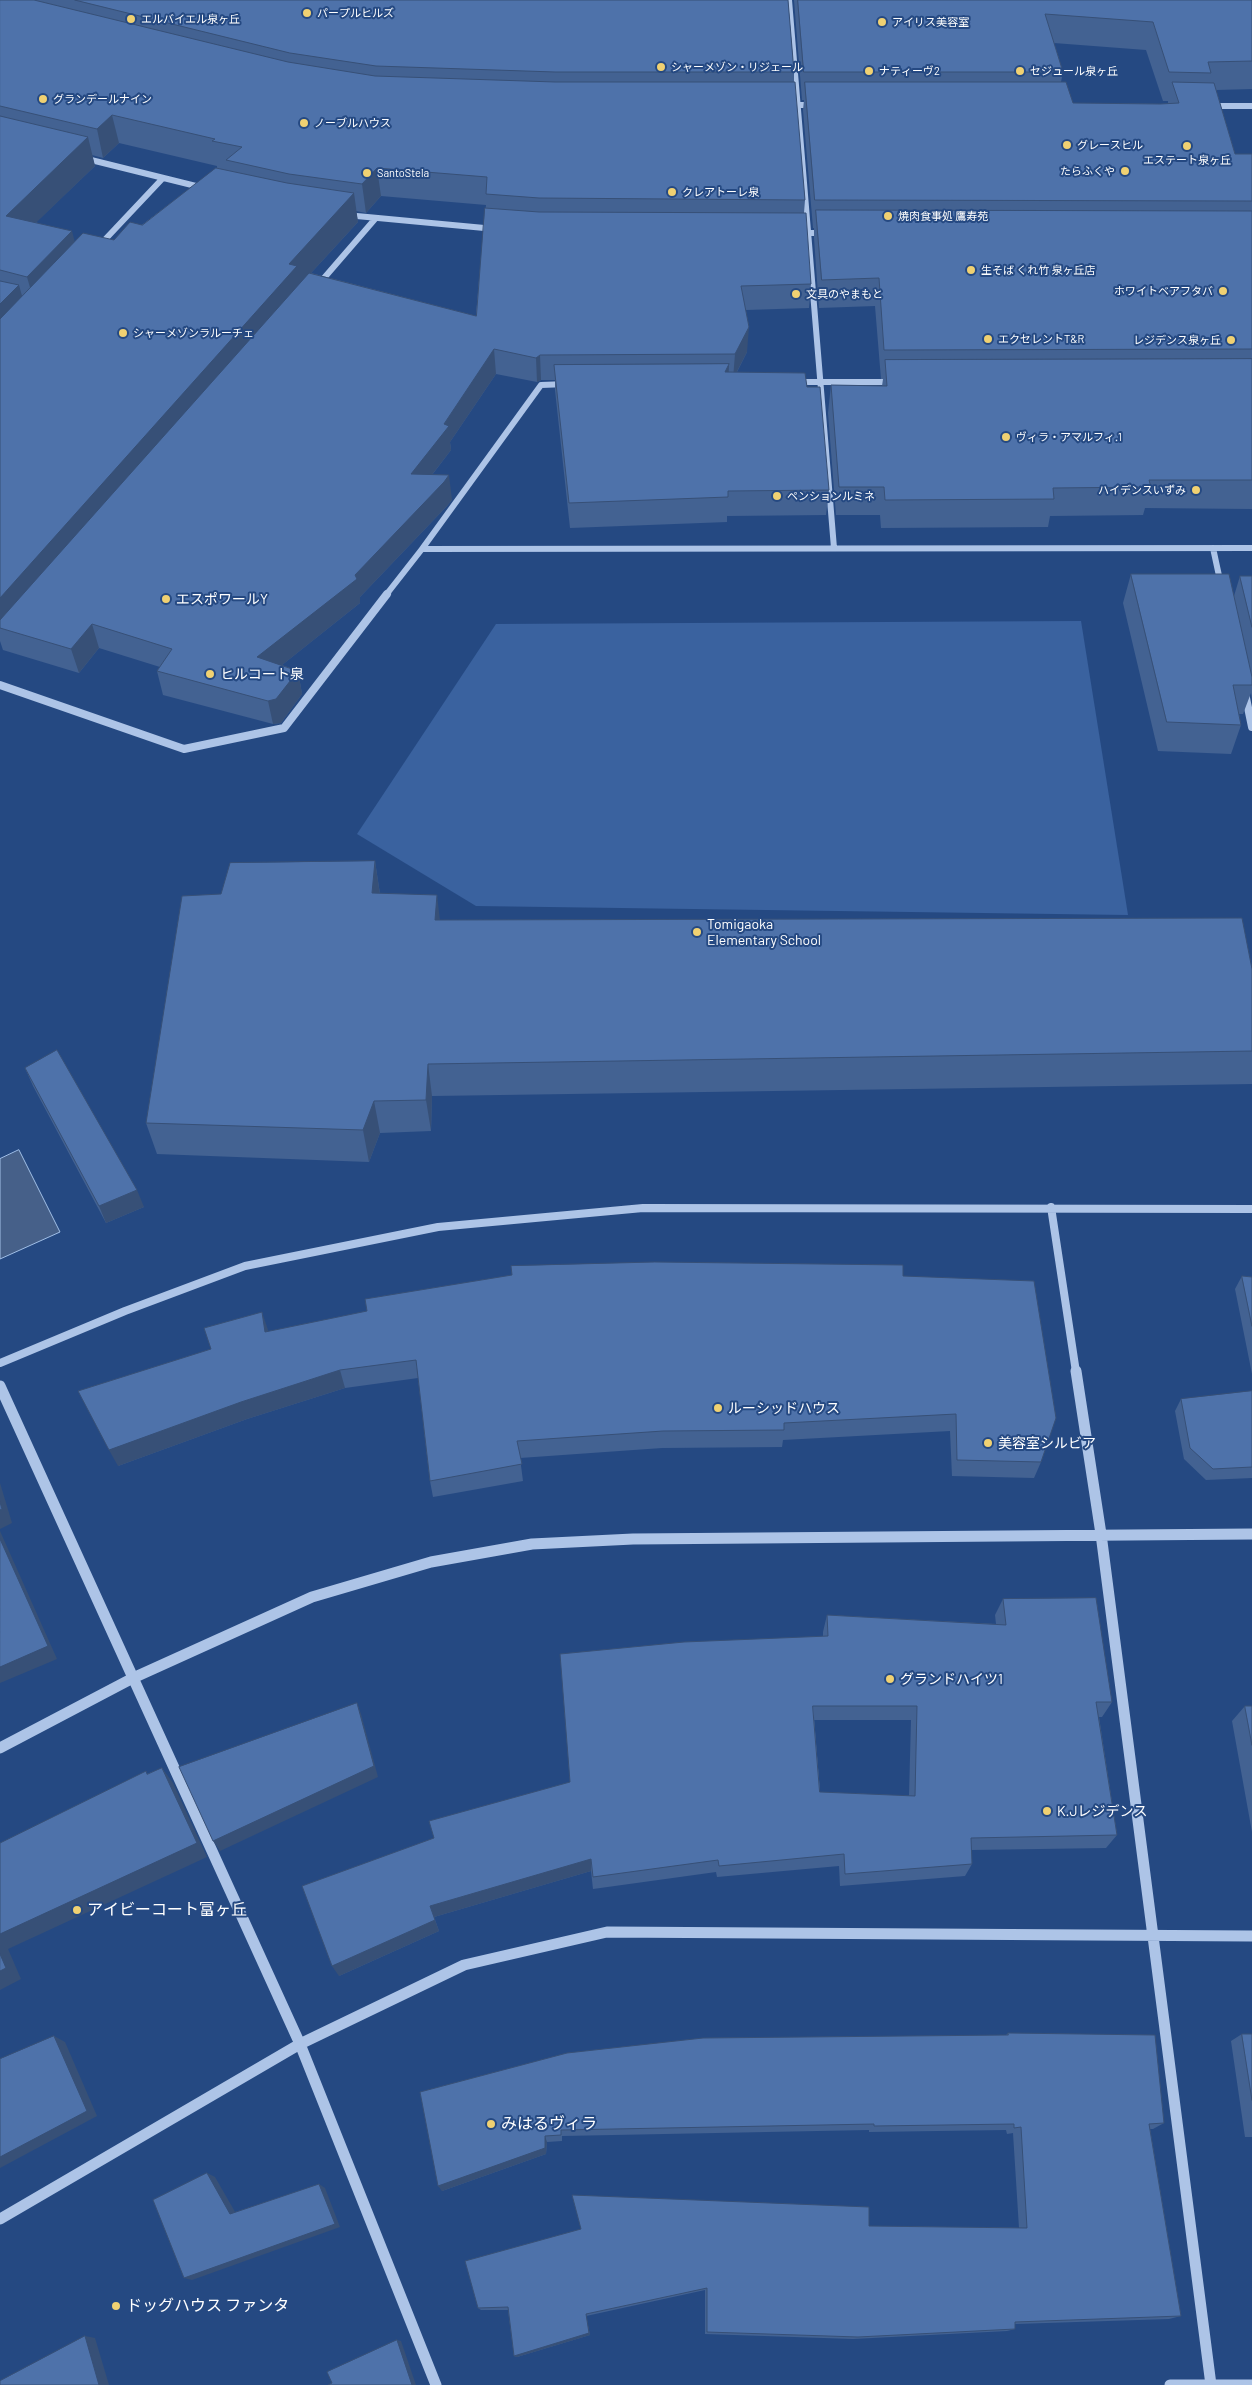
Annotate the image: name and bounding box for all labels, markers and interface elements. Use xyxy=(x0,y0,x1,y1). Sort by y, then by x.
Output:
place label: パープルヒルズ xyxy=(317,6,394,20)
marker: パープルヒルズ xyxy=(301,7,313,19)
place label: エルバイエル泉ヶ丘 xyxy=(141,12,240,26)
marker: エルバイエル泉ヶ丘 xyxy=(125,13,137,25)
place label: アイリス美容室 xyxy=(892,15,969,29)
marker: アイリス美容室 xyxy=(876,16,888,28)
place label: シャーメゾン・リジェール xyxy=(671,60,803,74)
marker: シャーメゾン・リジェール xyxy=(655,61,667,73)
place label: ナティーヴ2 xyxy=(879,64,940,78)
place label: セジュール泉ヶ丘 xyxy=(1030,64,1118,78)
marker: ナティーヴ2 xyxy=(863,65,875,77)
marker: セジュール泉ヶ丘 xyxy=(1014,65,1026,77)
place label: グランデールナイン xyxy=(53,92,152,106)
marker: グランデールナイン xyxy=(37,93,49,105)
place label: ノーブルハウス xyxy=(314,116,391,130)
marker: ノーブルハウス xyxy=(298,117,310,129)
place label: グレースヒル xyxy=(1077,138,1143,152)
marker: グレースヒル xyxy=(1061,139,1073,151)
marker: エステート泉ヶ丘 xyxy=(1181,140,1193,152)
place label: エステート泉ヶ丘 xyxy=(1143,153,1231,167)
place label: たらふくや xyxy=(1060,164,1115,178)
marker: たらふくや xyxy=(1119,165,1131,177)
place label: SantoStela xyxy=(377,166,429,180)
marker: SantoStela xyxy=(361,167,373,179)
place label: クレアトーレ泉 xyxy=(682,185,759,199)
marker: クレアトーレ泉 xyxy=(666,186,678,198)
place label: 焼肉食事処 鷹寿苑 xyxy=(898,209,988,223)
marker: 焼肉食事処 鷹寿苑 xyxy=(882,210,894,222)
place label: 生そば くれ竹 泉ヶ丘店 xyxy=(981,263,1095,277)
marker: 生そば くれ竹 泉ヶ丘店 xyxy=(965,264,977,276)
place label: ホワイトベアフタバ xyxy=(1114,284,1213,298)
marker: ホワイトベアフタバ xyxy=(1217,285,1229,297)
place label: 文具のやまもと xyxy=(806,287,883,301)
marker: 文具のやまもと xyxy=(790,288,802,300)
place label: シャーメゾンラルーチェ xyxy=(133,326,254,340)
marker: シャーメゾンラルーチェ xyxy=(117,327,129,339)
place label: エクセレントT&R xyxy=(998,332,1084,346)
marker: エクセレントT&R xyxy=(982,333,994,345)
place label: レジデンス泉ヶ丘 xyxy=(1133,333,1221,347)
marker: レジデンス泉ヶ丘 xyxy=(1225,334,1237,346)
place label: ヴィラ・アマルフィ.1 xyxy=(1016,430,1122,444)
marker: ヴィラ・アマルフィ.1 xyxy=(1000,431,1012,443)
place label: ハイデンスいずみ xyxy=(1098,483,1186,497)
marker: ハイデンスいずみ xyxy=(1190,484,1202,496)
place label: ペンションルミネ xyxy=(787,489,875,503)
marker: ペンションルミネ xyxy=(771,490,783,502)
place label: エスポワールY xyxy=(176,591,268,607)
marker: エスポワールY xyxy=(160,593,172,605)
place label: ヒルコート泉 xyxy=(220,666,304,682)
marker: ヒルコート泉 xyxy=(204,668,216,680)
place label: Tomigaoka Elementary School xyxy=(707,916,821,949)
marker: Tomigaoka Elementary School xyxy=(691,926,703,938)
place label: ルーシッドハウス xyxy=(728,1400,840,1416)
marker: ルーシッドハウス xyxy=(712,1402,724,1414)
place label: 美容室シルビア xyxy=(998,1435,1096,1451)
marker: 美容室シルビア xyxy=(982,1437,994,1449)
place label: グランドハイツ1 xyxy=(900,1671,1003,1687)
marker: グランドハイツ1 xyxy=(884,1673,896,1685)
place label: K.Jレジデンス xyxy=(1057,1803,1148,1819)
marker: K.Jレジデンス xyxy=(1041,1805,1053,1817)
place label: アイビーコート富ヶ丘 xyxy=(87,1900,247,1920)
marker: アイビーコート富ヶ丘 xyxy=(71,1904,83,1916)
place label: みはるヴィラ xyxy=(501,2114,597,2134)
marker: みはるヴィラ xyxy=(485,2118,497,2130)
place label: ドッグハウス ファンタ xyxy=(126,2296,289,2316)
marker: ドッグハウス ファンタ xyxy=(110,2300,122,2312)

